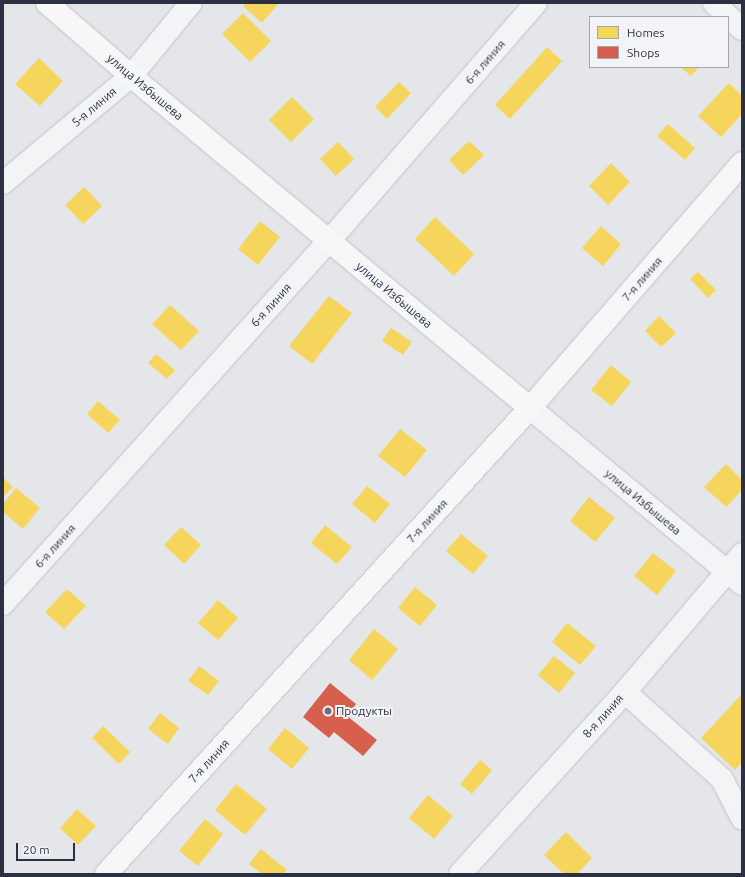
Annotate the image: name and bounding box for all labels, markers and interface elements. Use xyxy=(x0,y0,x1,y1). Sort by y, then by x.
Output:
legend xyxy=(589,16,729,68)
text: Homes xyxy=(627,26,665,39)
street label: 6-я линия xyxy=(462,37,508,87)
text: Shops xyxy=(627,46,659,59)
street label: улица Избышева xyxy=(104,51,186,123)
street label: 5-я линия xyxy=(69,84,119,130)
street label: 7-я линия xyxy=(619,254,665,304)
street label: улица Избышева xyxy=(353,259,435,331)
street label: 6-я линия xyxy=(248,280,294,330)
street label: улица Избышева xyxy=(602,466,684,538)
street label: 7-я линия xyxy=(404,496,450,546)
street label: 6-я линия xyxy=(32,521,78,571)
street label: 8-я линия xyxy=(580,691,626,741)
place label: Продукты xyxy=(336,704,392,718)
marker: Продукты xyxy=(323,706,333,716)
street label: 7-я линия xyxy=(186,736,232,786)
scale bar xyxy=(18,835,77,861)
text: 20 m xyxy=(23,843,50,856)

